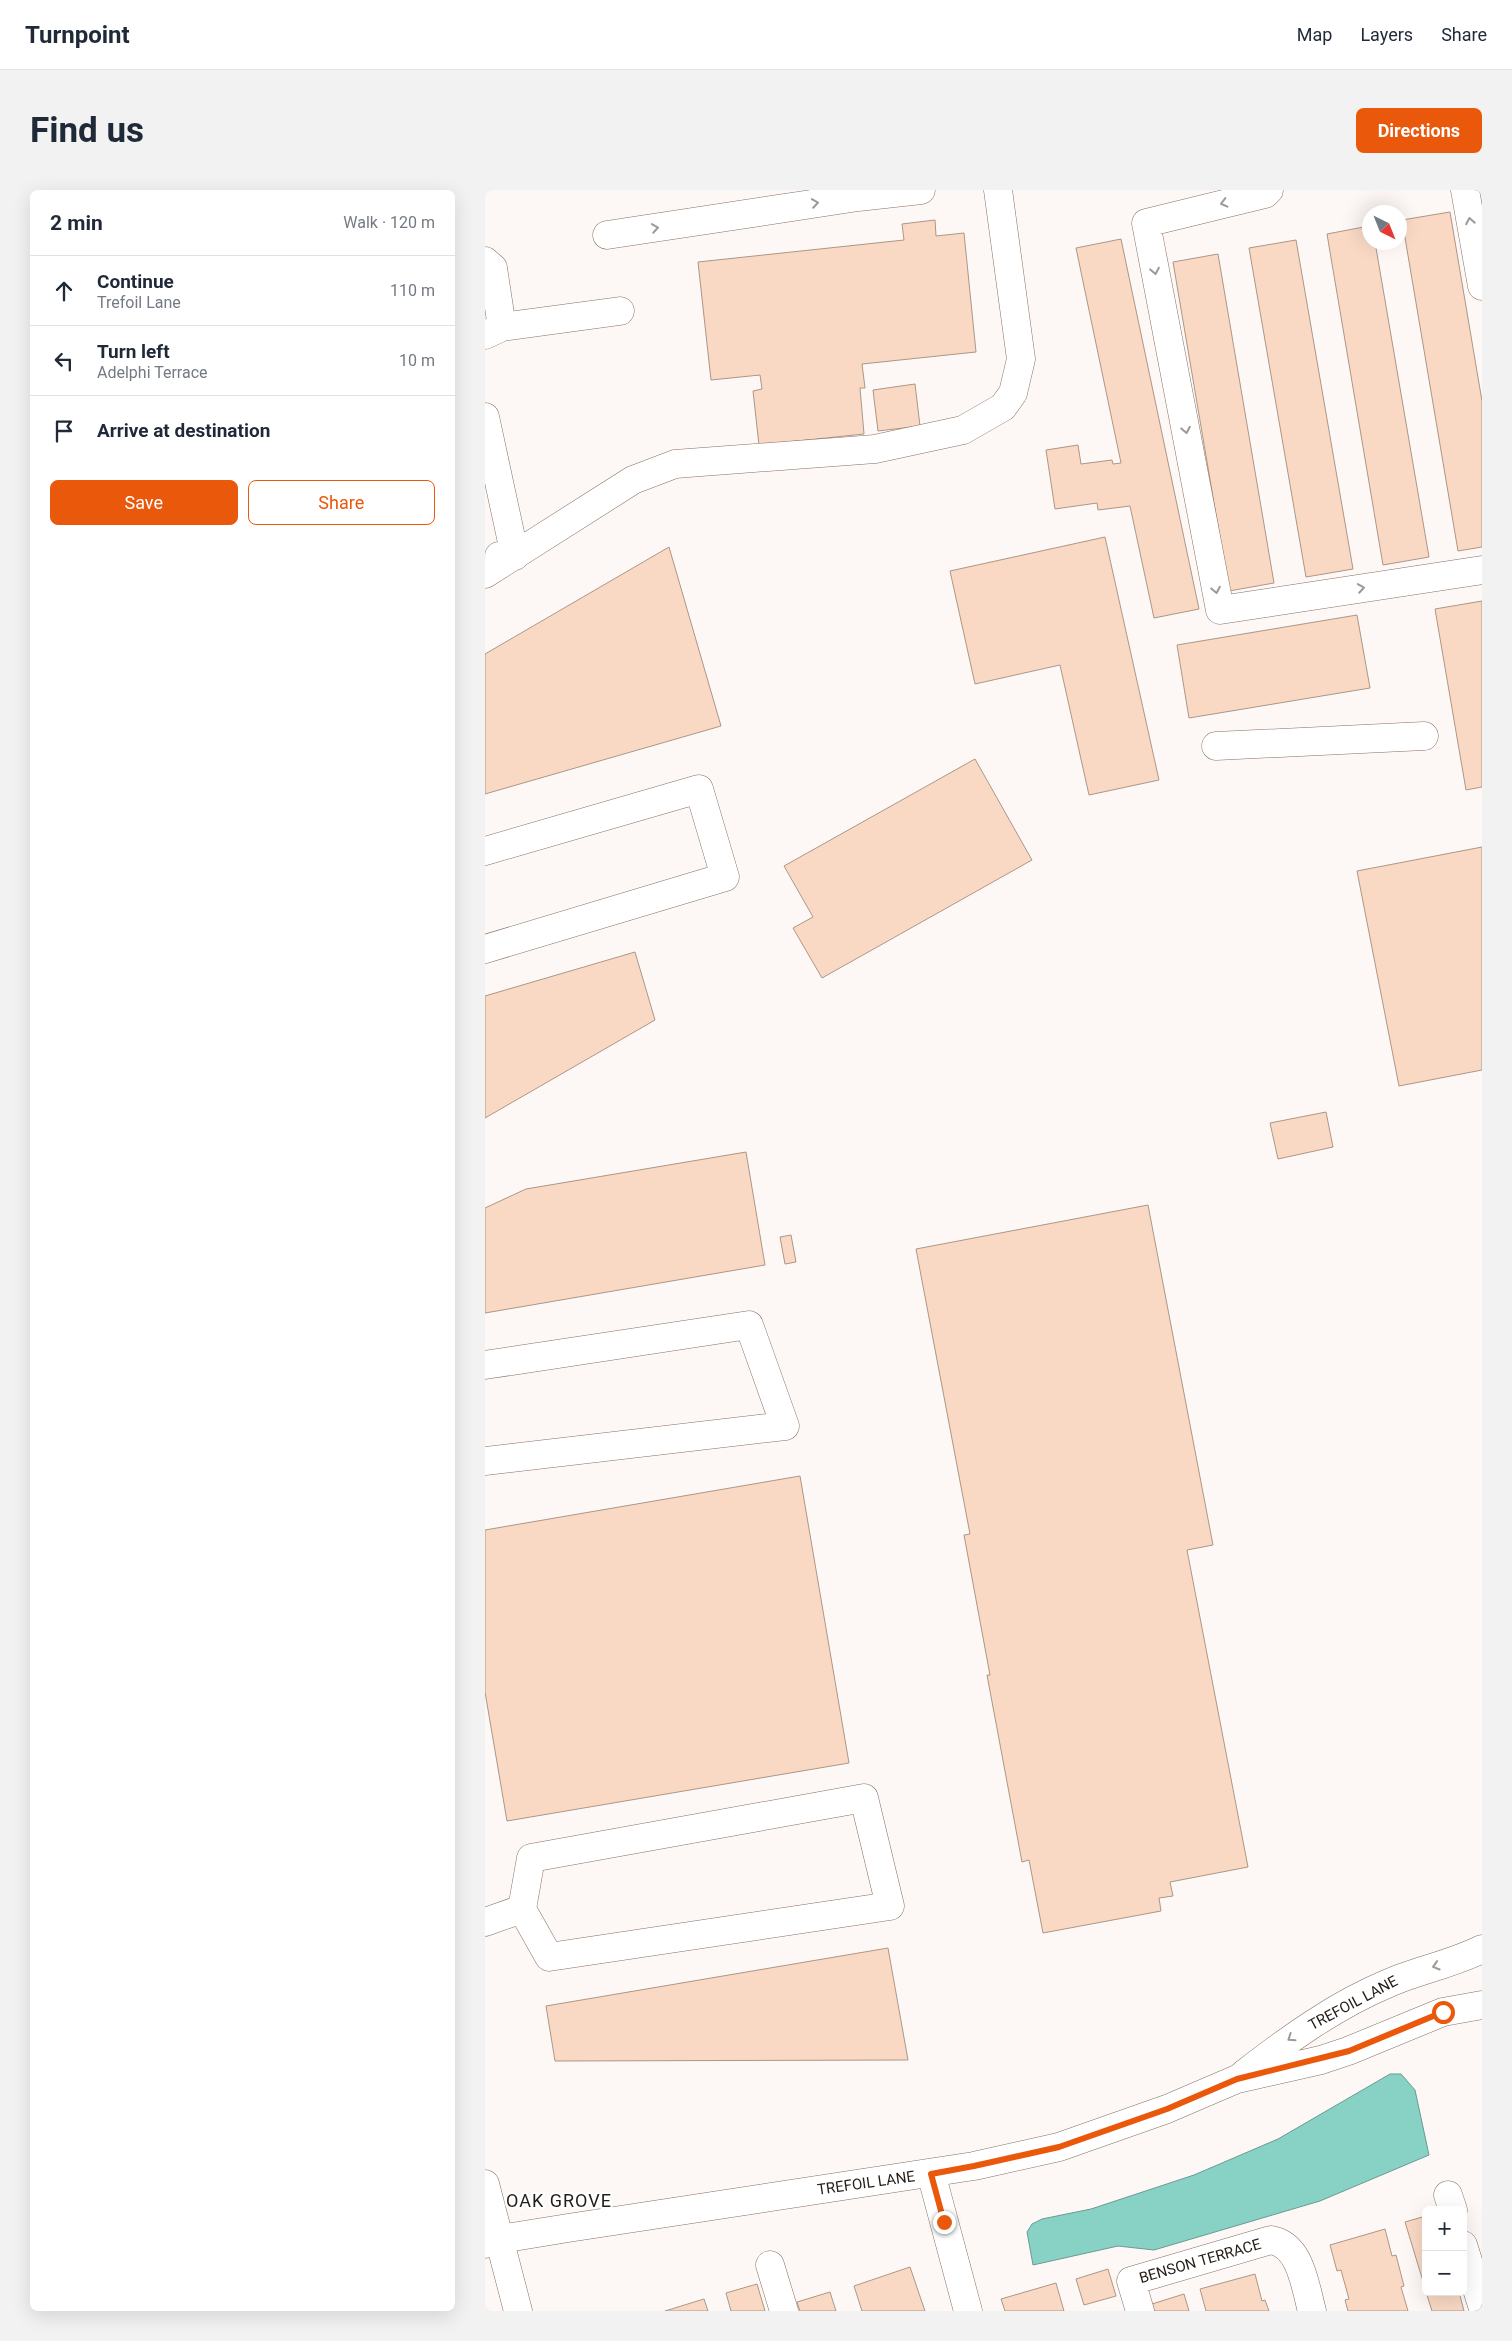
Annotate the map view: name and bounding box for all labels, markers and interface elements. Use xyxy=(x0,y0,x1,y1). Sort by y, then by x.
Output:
text: Turnpoint xyxy=(25,21,130,49)
text: Map xyxy=(1297,24,1332,45)
text: Layers xyxy=(1360,24,1413,45)
text: Share xyxy=(1441,24,1487,45)
button: Directions xyxy=(1356,108,1482,153)
text: Find us xyxy=(30,110,144,151)
one-way arrow xyxy=(1219,197,1228,208)
one-way arrow xyxy=(812,198,820,209)
north arrow xyxy=(1362,205,1407,250)
text: 2 min xyxy=(50,211,103,235)
text: Walk · 120 m xyxy=(343,213,435,232)
one-way arrow xyxy=(1466,217,1476,226)
one-way arrow xyxy=(650,223,659,233)
one-way arrow xyxy=(1150,266,1160,275)
text: Continue xyxy=(97,270,174,293)
icon: ahead xyxy=(50,277,78,305)
text: 110 m xyxy=(390,281,435,300)
text: Trefoil Lane xyxy=(97,293,181,312)
text: Turn left xyxy=(97,340,170,363)
icon: left xyxy=(50,347,78,375)
text: 10 m xyxy=(399,351,435,370)
text: Adelphi Terrace xyxy=(97,363,208,382)
icon: arrive xyxy=(50,417,78,445)
text: Arrive at destination xyxy=(97,419,270,442)
one-way arrow xyxy=(1180,426,1190,435)
button: Save xyxy=(50,480,238,525)
button: Share xyxy=(248,480,435,525)
one-way arrow xyxy=(1356,584,1365,594)
one-way arrow xyxy=(1211,586,1221,594)
one-way arrow xyxy=(1433,1961,1441,1971)
street label: TREFOIL LANE xyxy=(1305,1972,1401,2034)
route start xyxy=(1432,2001,1455,2024)
one-way arrow xyxy=(1288,2032,1297,2041)
street label: TREFOIL LANE xyxy=(816,2167,916,2199)
district label: OAK GROVE xyxy=(506,2190,612,2211)
map controls xyxy=(1422,2206,1467,2296)
button: + xyxy=(1422,2206,1467,2251)
route end xyxy=(933,2211,956,2234)
street label: BENSON TERRACE xyxy=(1137,2235,1263,2287)
button: − xyxy=(1422,2251,1467,2296)

